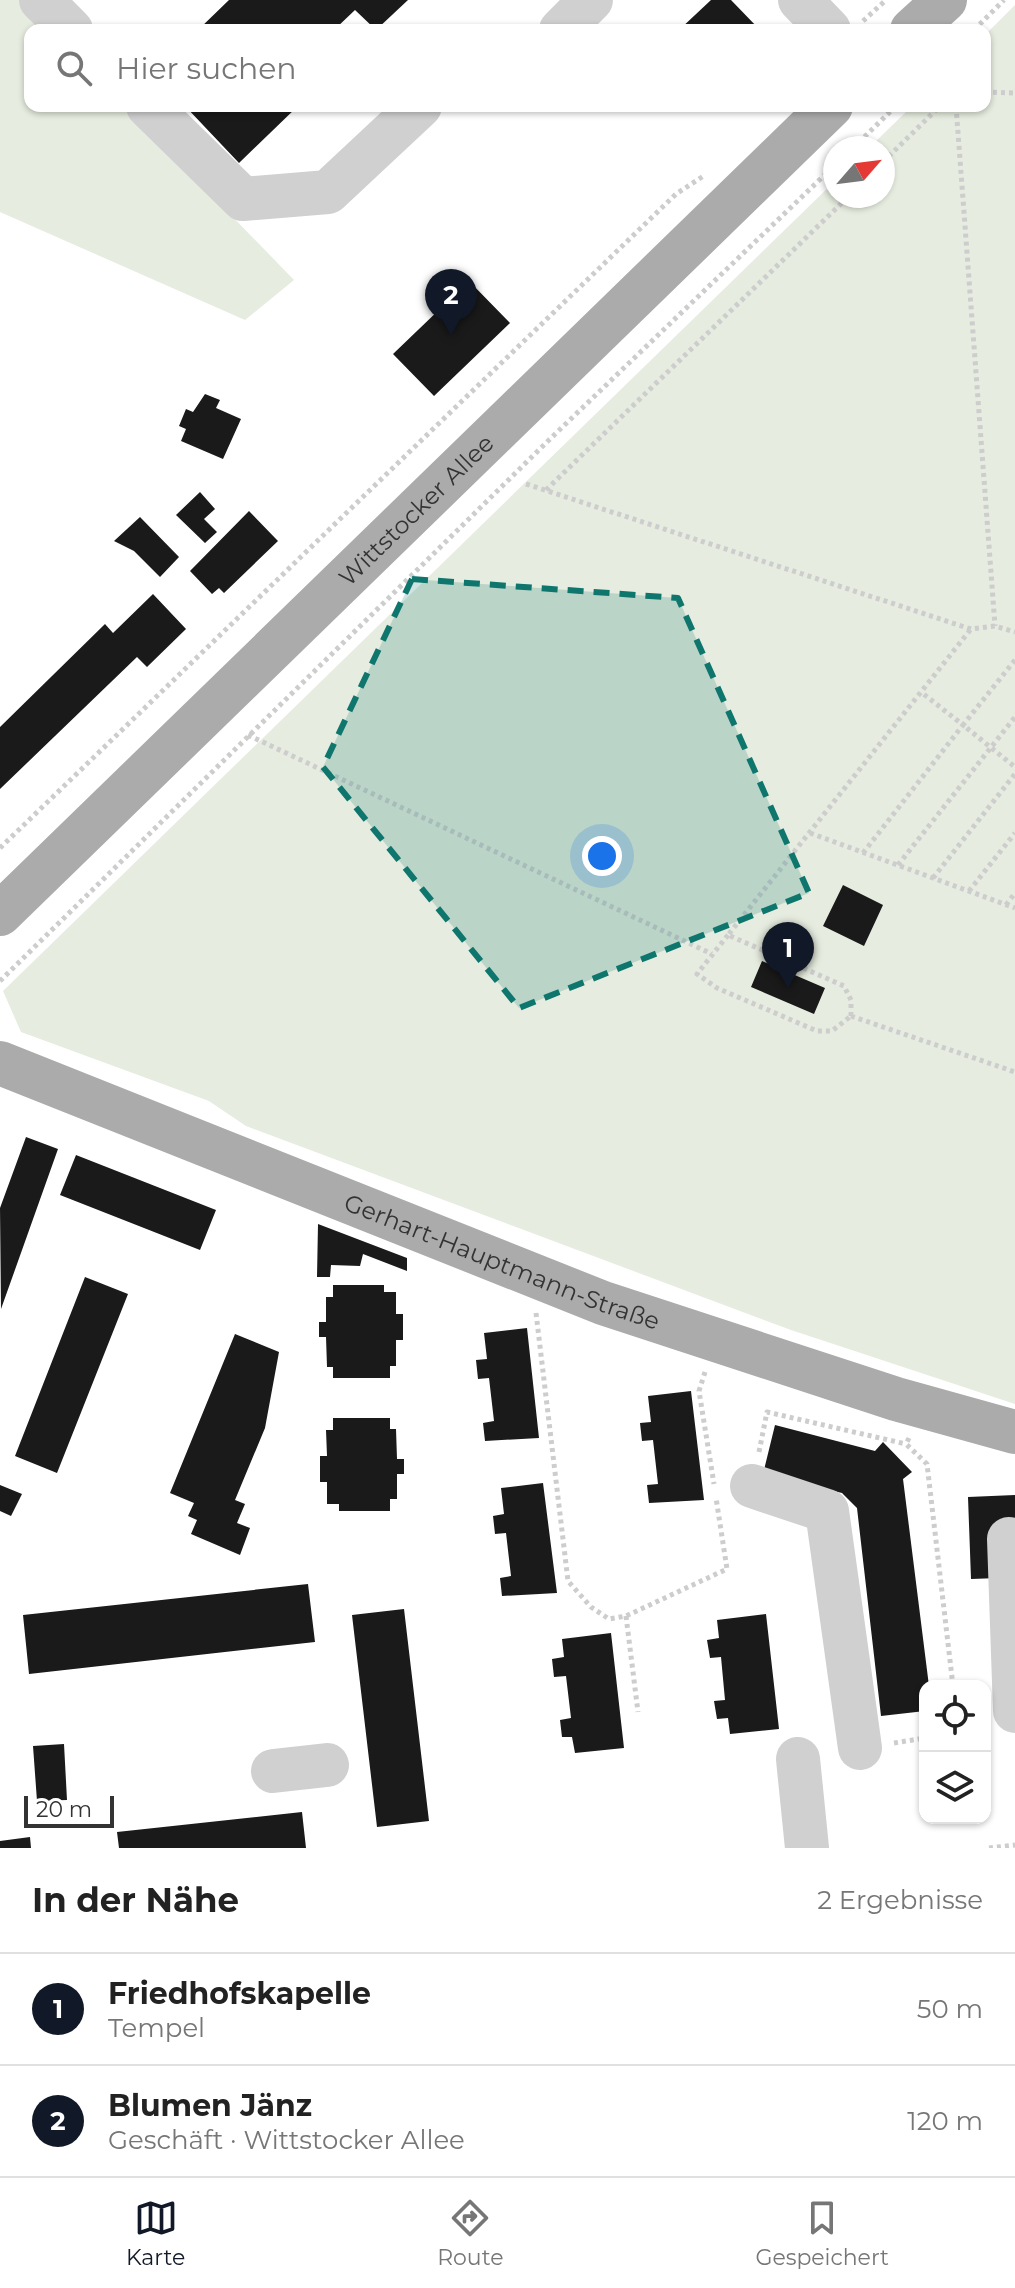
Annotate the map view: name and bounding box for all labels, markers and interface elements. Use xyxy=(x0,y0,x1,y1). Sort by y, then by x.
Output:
search box xyxy=(24,24,991,112)
icon: search xyxy=(52,46,96,90)
text: Hier suchen xyxy=(116,50,297,87)
north arrow xyxy=(823,136,895,208)
pin: 2 xyxy=(425,269,477,335)
street label: Wittstocker Allee xyxy=(332,428,499,591)
your location xyxy=(582,836,622,876)
pin: 1 xyxy=(762,922,814,988)
street label: Gerhart-Hauptmann-Straße xyxy=(340,1187,664,1335)
map controls xyxy=(919,1680,991,1824)
button: locate xyxy=(919,1680,991,1752)
button: layers xyxy=(919,1752,991,1824)
scale bar xyxy=(24,1792,114,1828)
text: 20 m xyxy=(36,1796,92,1823)
text: In der Nähe xyxy=(32,1879,239,1921)
text: 2 Ergebnisse xyxy=(817,1884,983,1916)
text: Friedhofskapelle xyxy=(108,1975,371,2012)
text: 1 xyxy=(53,1993,63,2025)
text: 50 m xyxy=(917,1993,983,2025)
text: Tempel xyxy=(108,2012,205,2044)
text: Blumen Jänz xyxy=(108,2087,312,2124)
text: 2 xyxy=(50,2105,66,2137)
text: 120 m xyxy=(907,2105,983,2137)
text: Geschäft · Wittstocker Allee xyxy=(108,2124,465,2156)
tab: Karte xyxy=(126,2196,185,2271)
tab: Route xyxy=(437,2196,503,2271)
tab: Gespeichert xyxy=(755,2196,889,2271)

